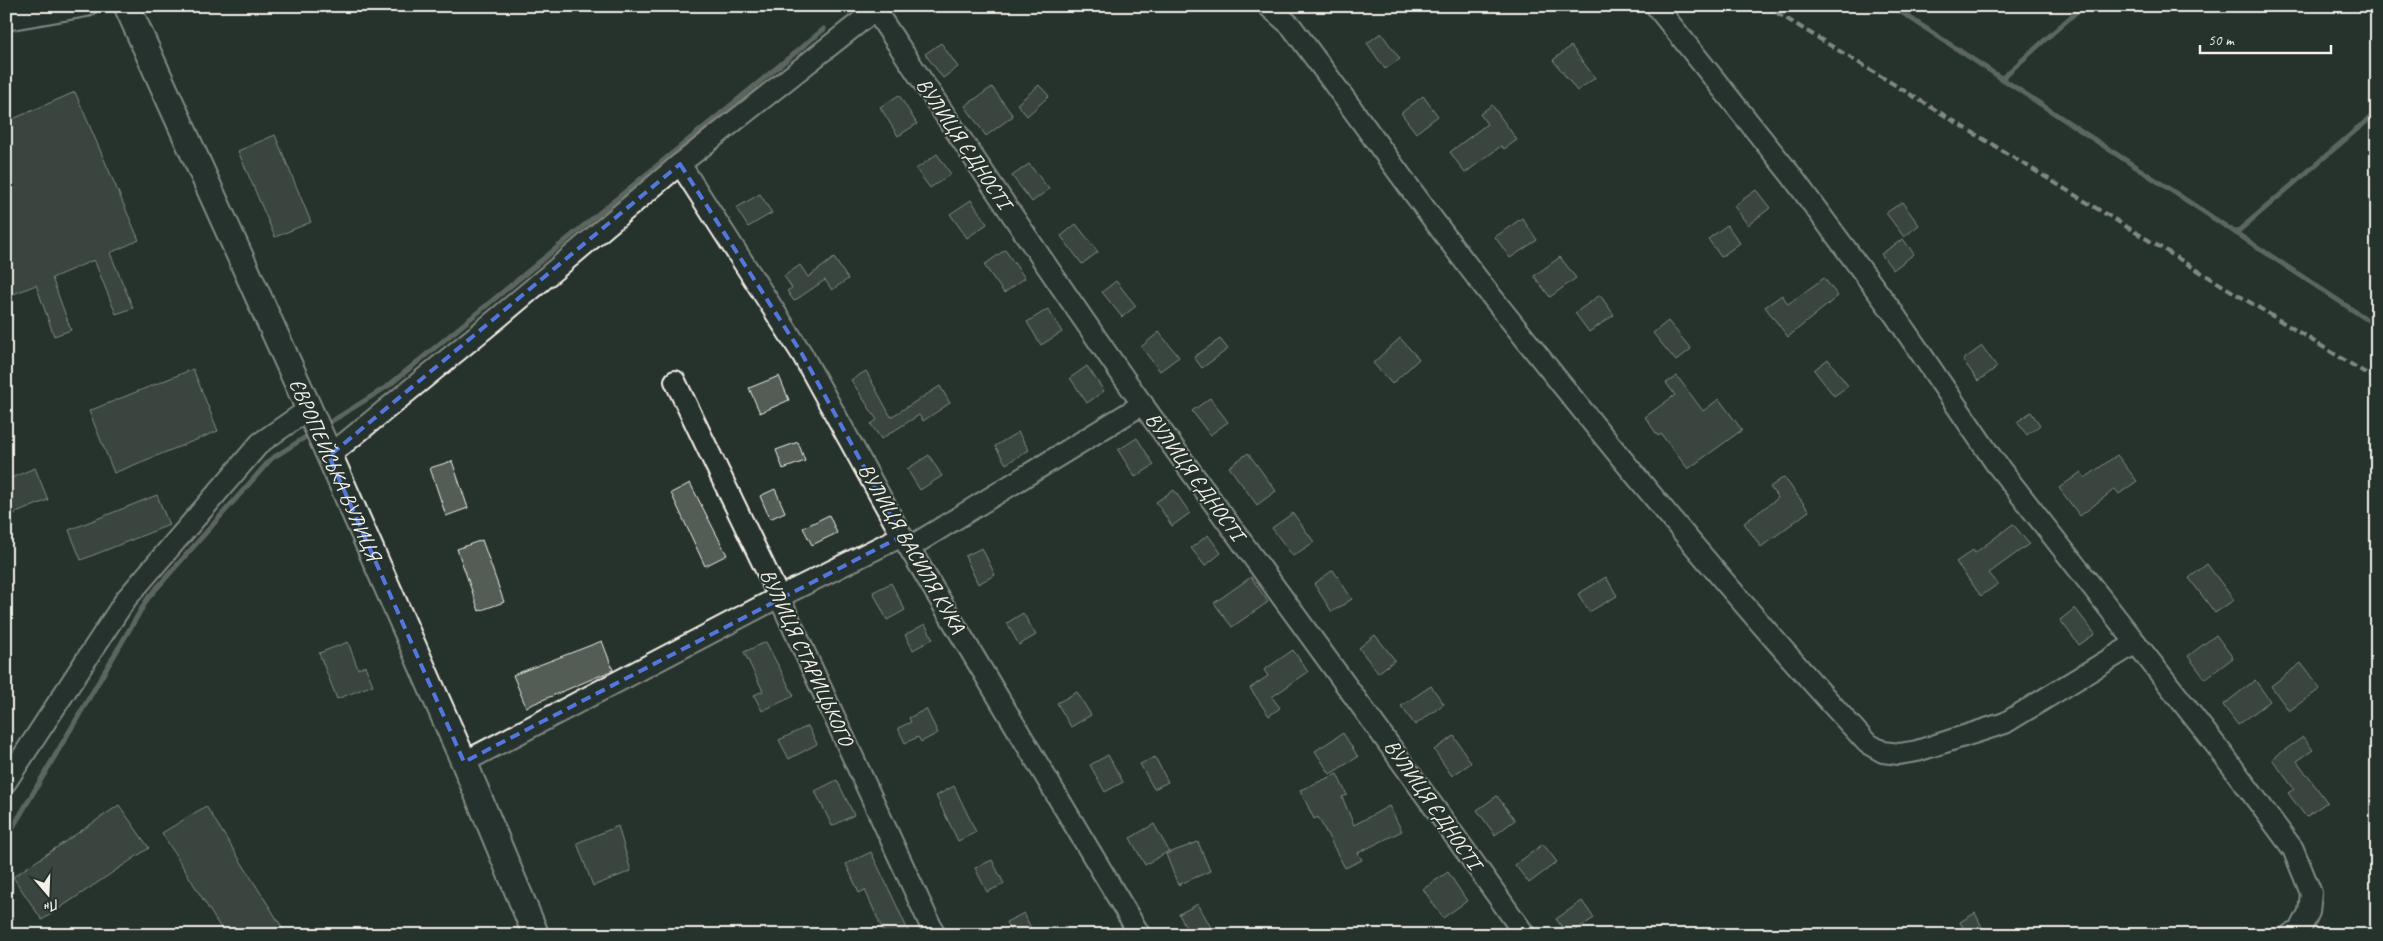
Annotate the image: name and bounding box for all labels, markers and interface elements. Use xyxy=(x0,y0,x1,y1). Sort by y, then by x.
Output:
scale bar xyxy=(2200,22,2332,54)
text: 50 m xyxy=(2208,31,2235,50)
street label: ВУЛИЦЯ ЄДНОСТІ xyxy=(911,73,1020,217)
street label: ЄВРОПЕЙСЬКА ВУЛИЦЯ xyxy=(284,374,388,567)
street label: ВУЛИЦЯ ЄДНОСТІ xyxy=(1140,407,1253,549)
street label: ВУЛИЦЯ ВАСИЛЯ КУКА xyxy=(853,459,971,638)
street label: ВУЛИЦЯ СТАРИЦЬКОГО xyxy=(755,565,860,752)
street label: ВУЛИЦЯ ЄДНОСТІ xyxy=(1379,734,1490,877)
north arrow xyxy=(22,868,72,918)
text: Пн xyxy=(42,895,62,917)

